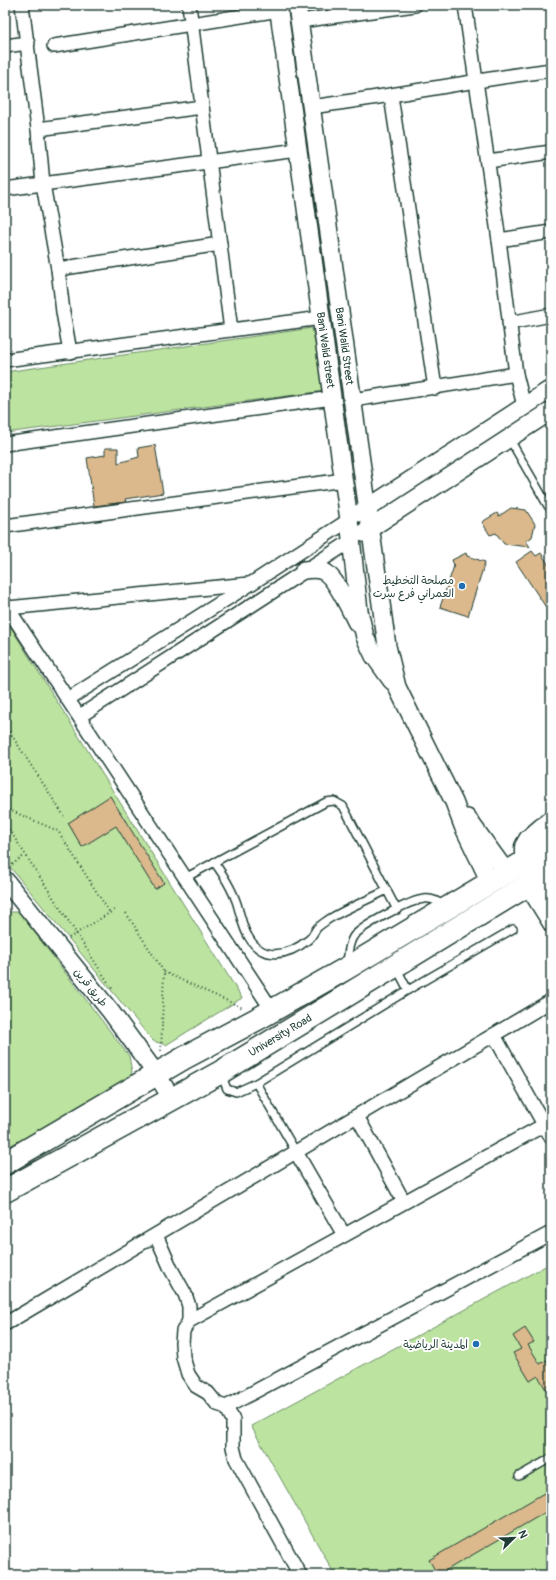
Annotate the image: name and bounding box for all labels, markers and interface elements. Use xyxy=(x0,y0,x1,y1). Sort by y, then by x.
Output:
street label: Bani Walid Street xyxy=(333,306,356,386)
street label: Bani Walid street xyxy=(314,311,337,390)
place label: مصلحة التخطيط العمراني فرع سرت xyxy=(373,574,454,604)
marker: مصلحة التخطيط العمراني فرع سرت xyxy=(457,581,467,591)
street label: طريق قرين xyxy=(71,965,110,1009)
street label: University Road xyxy=(246,1012,314,1059)
place label: المدينة الرياضية xyxy=(403,1338,468,1351)
marker: المدينة الرياضية xyxy=(471,1339,481,1349)
north arrow xyxy=(494,1518,534,1558)
text: N xyxy=(515,1528,530,1541)

